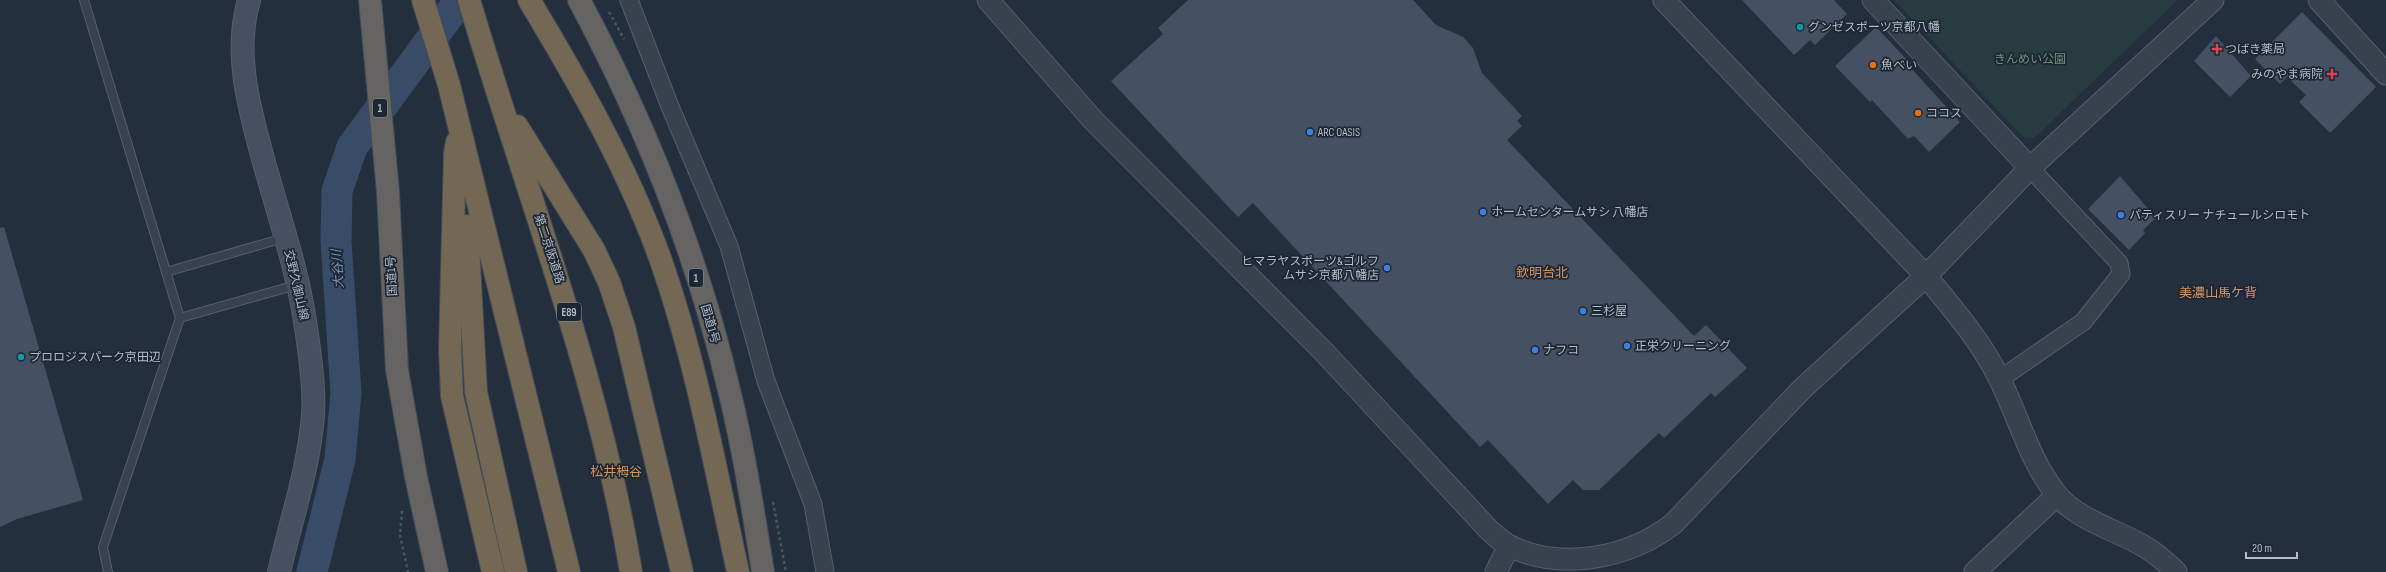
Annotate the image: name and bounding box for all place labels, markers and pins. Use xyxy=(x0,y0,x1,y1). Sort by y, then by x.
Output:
place label: グンゼスポーツ京都八幡 xyxy=(1808,20,1940,35)
marker: グンゼスポーツ京都八幡 xyxy=(1795,22,1805,32)
place label: つばき薬局 xyxy=(2225,42,2285,57)
marker: つばき薬局 xyxy=(2212,44,2222,54)
place label: 魚べい xyxy=(1881,58,1917,73)
marker: 魚べい xyxy=(1868,60,1878,70)
place label: みのやま病院 xyxy=(2251,67,2323,82)
marker: みのやま病院 xyxy=(2326,68,2338,80)
place label: ココス xyxy=(1926,106,1962,121)
marker: ココス xyxy=(1913,108,1923,118)
place label: ARC OASIS xyxy=(1317,125,1360,140)
marker: ARC OASIS xyxy=(1305,127,1315,137)
place label: ホームセンタームサシ 八幡店 xyxy=(1491,205,1648,220)
marker: ホームセンタームサシ 八幡店 xyxy=(1478,207,1488,217)
place label: パティスリー ナチュールシロモト xyxy=(2129,208,2310,223)
marker: パティスリー ナチュールシロモト xyxy=(2116,210,2126,220)
place label: ヒマラヤスポーツ&ゴルフ ムサシ京都八幡店 xyxy=(1241,254,1379,283)
marker: ヒマラヤスポーツ&ゴルフ ムサシ京都八幡店 xyxy=(1382,263,1392,273)
place label: 三杉屋 xyxy=(1591,304,1627,319)
marker: 三杉屋 xyxy=(1578,306,1588,316)
place label: 正栄クリーニング xyxy=(1635,339,1731,354)
marker: 正栄クリーニング xyxy=(1622,341,1632,351)
place label: ナフコ xyxy=(1543,343,1579,358)
marker: ナフコ xyxy=(1530,345,1540,355)
place label: プロロジスパーク京田辺 xyxy=(29,350,161,365)
marker: プロロジスパーク京田辺 xyxy=(16,352,26,362)

